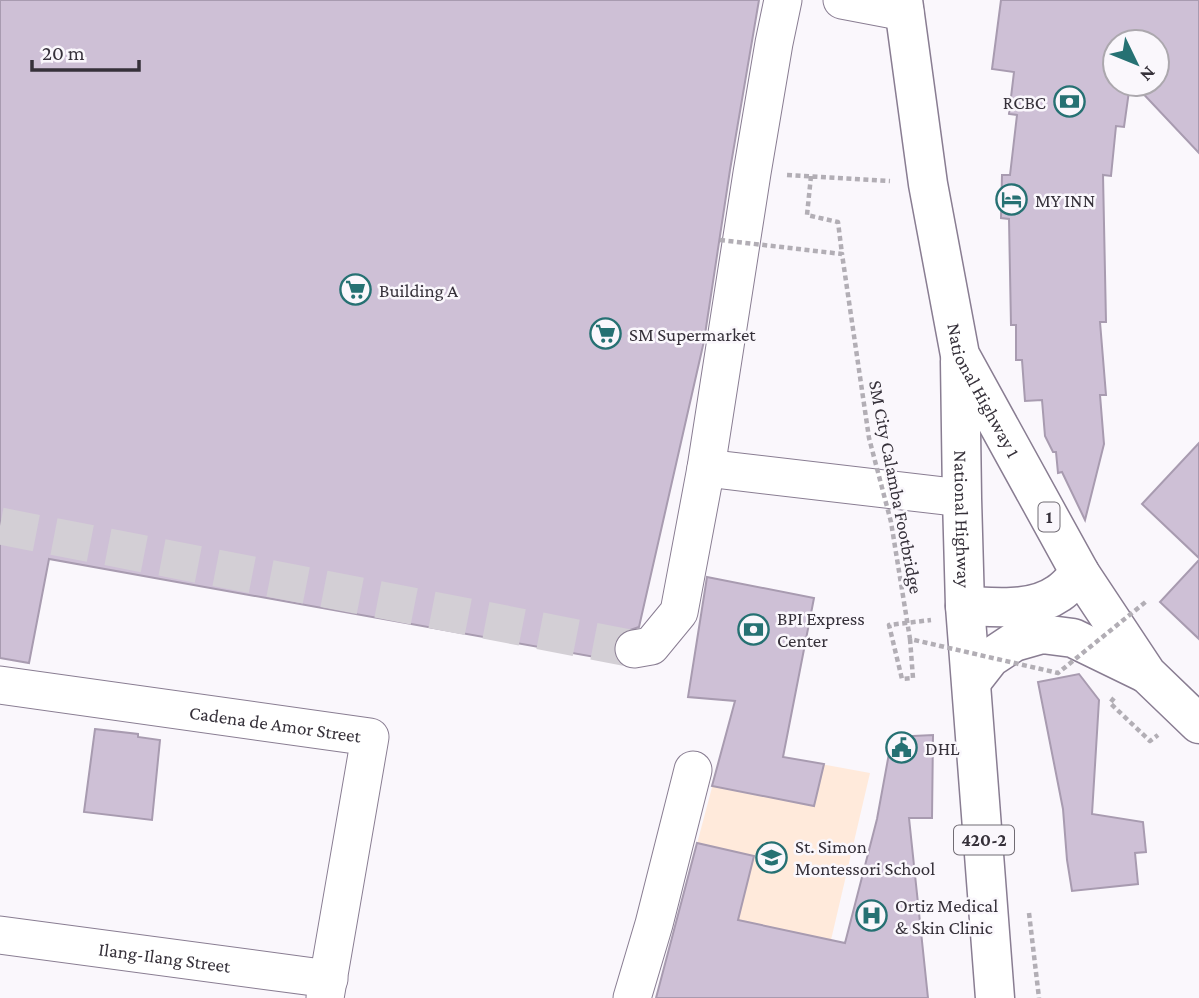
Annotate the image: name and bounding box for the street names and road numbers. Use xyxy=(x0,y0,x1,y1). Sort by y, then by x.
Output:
street label: National Highway 1 xyxy=(944,321,1025,461)
street label: SM City Calamba Footbridge xyxy=(865,378,927,596)
street label: National Highway xyxy=(951,450,975,588)
road number: 1 xyxy=(1038,503,1060,532)
street label: Cadena de Amor Street xyxy=(188,701,363,746)
road number: 420-2 xyxy=(954,826,1014,854)
street label: Ilang-Ilang Street xyxy=(97,938,232,976)

